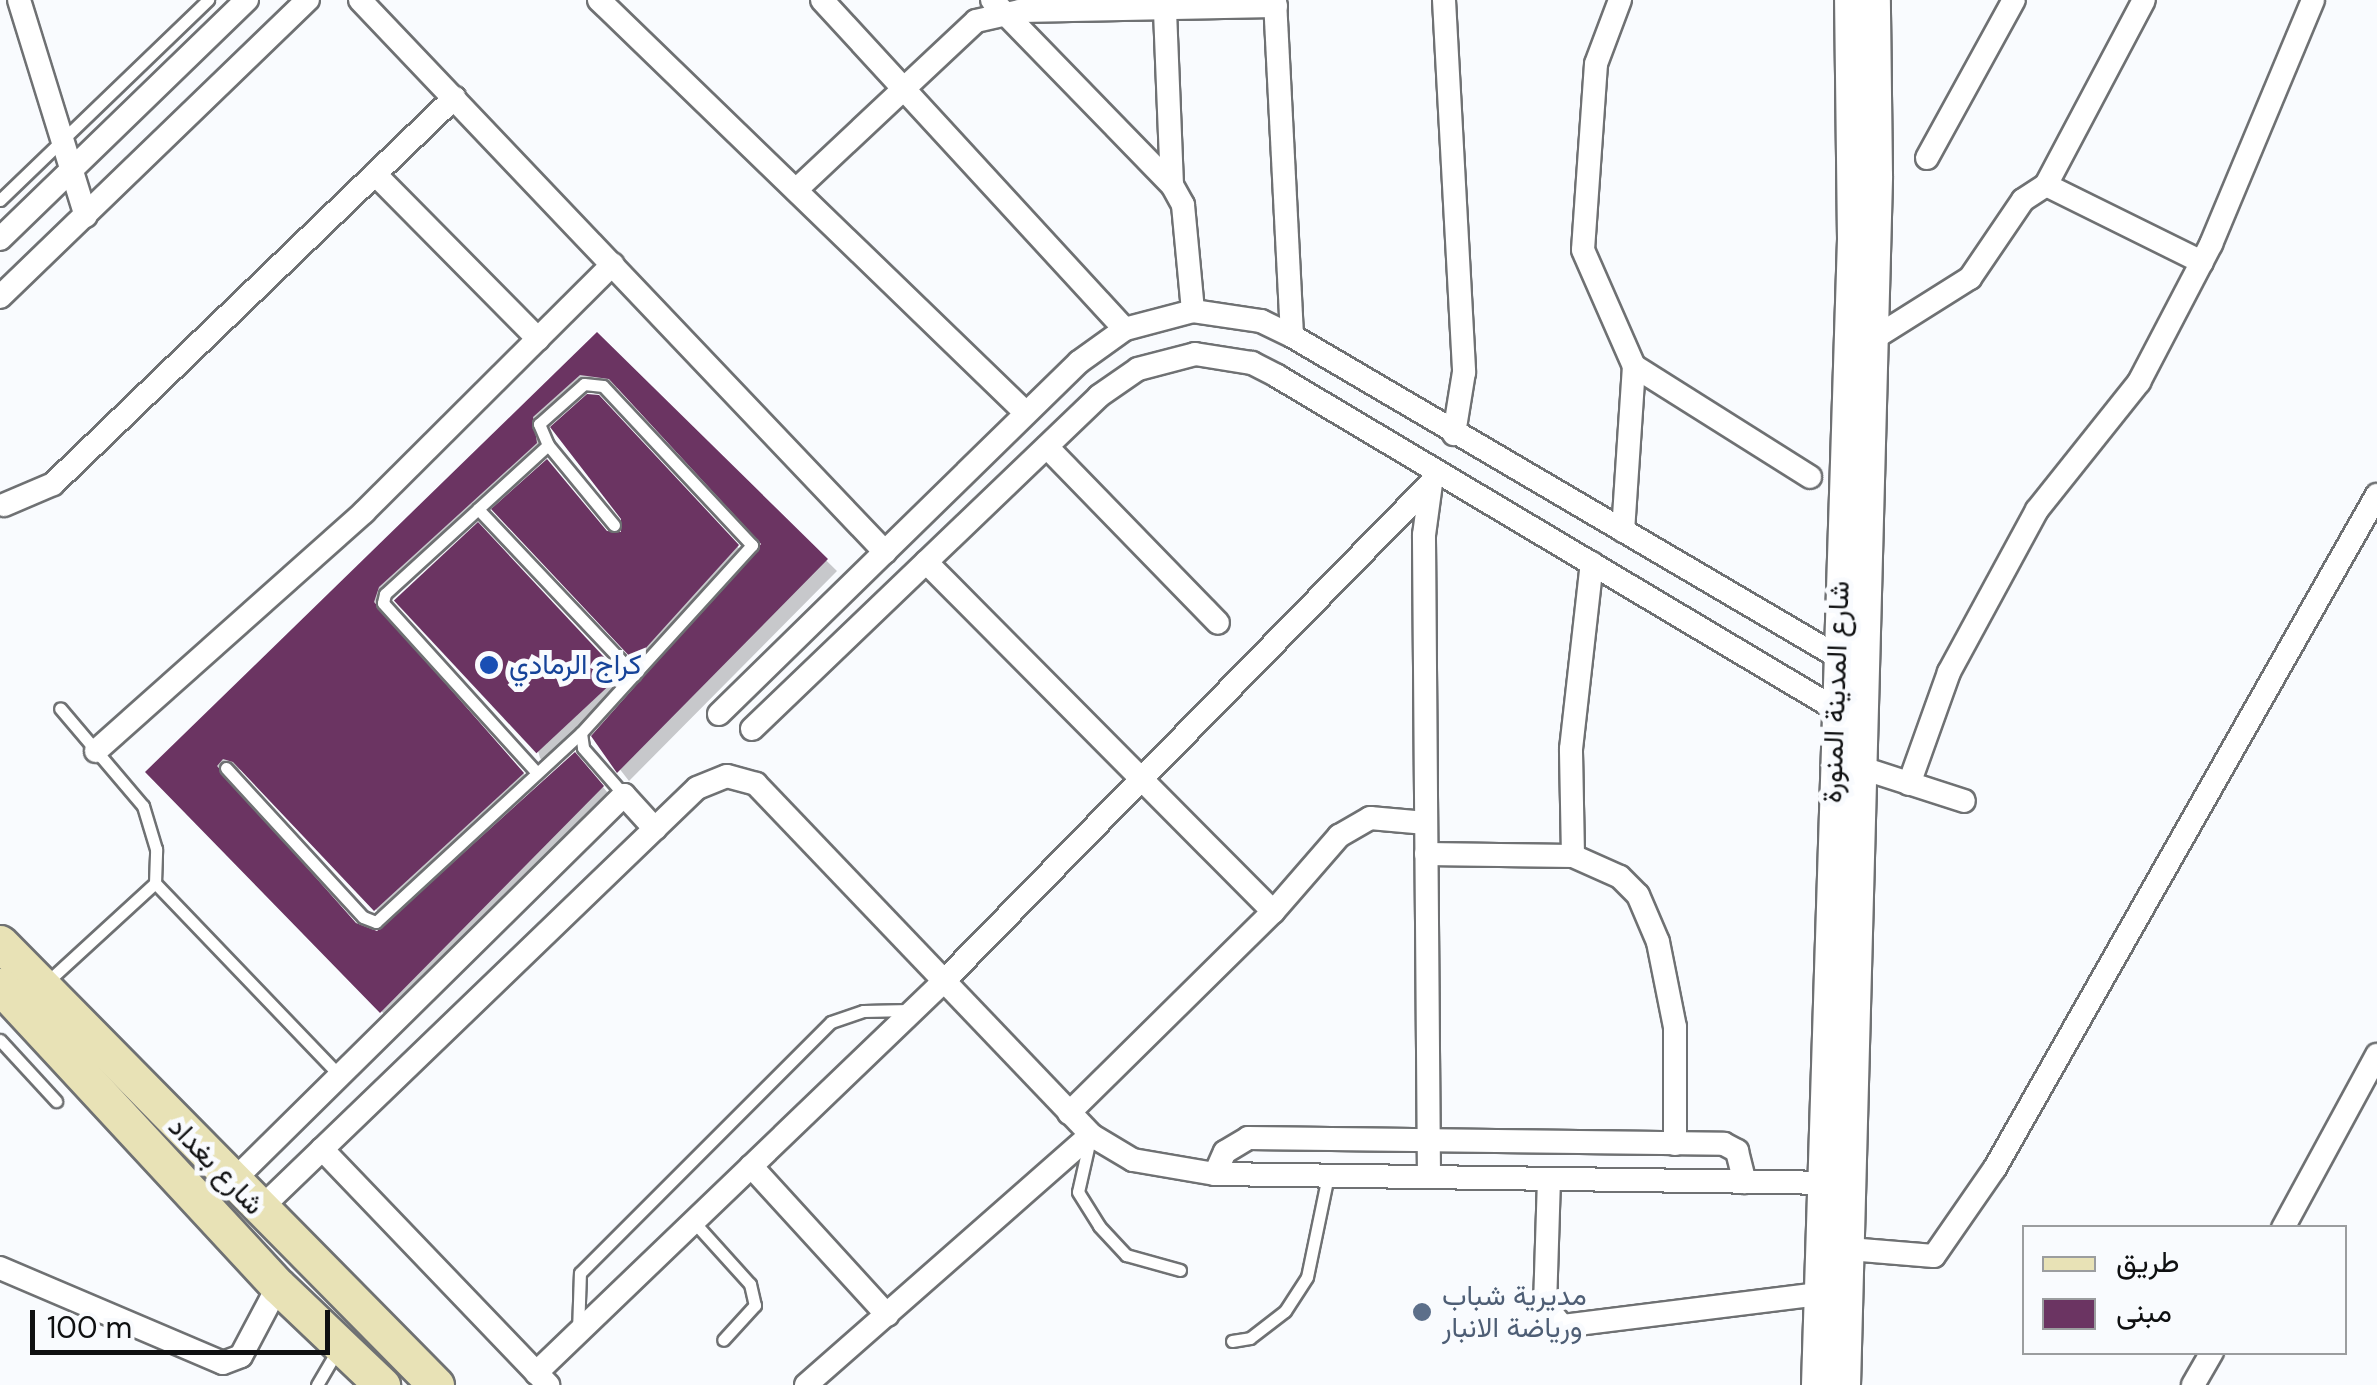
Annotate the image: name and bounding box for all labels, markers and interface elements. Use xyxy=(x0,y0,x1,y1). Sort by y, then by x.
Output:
street label: شارع المدينة المنورة xyxy=(1815,580,1857,804)
place label: كراج الرمادي xyxy=(509,648,642,682)
marker: كراج الرمادي xyxy=(478,654,500,676)
street label: شارع بغداد xyxy=(161,1110,271,1222)
legend xyxy=(2022,1225,2347,1355)
text: طريق xyxy=(2116,1242,2180,1281)
place label: مديرية شباب ورياضة الانبار xyxy=(1442,1279,1587,1345)
scale bar xyxy=(35,1290,335,1352)
text: مبنى xyxy=(2116,1292,2172,1331)
marker: مديرية شباب ورياضة الانبار xyxy=(1411,1301,1433,1323)
text: 100 m xyxy=(47,1308,132,1347)

